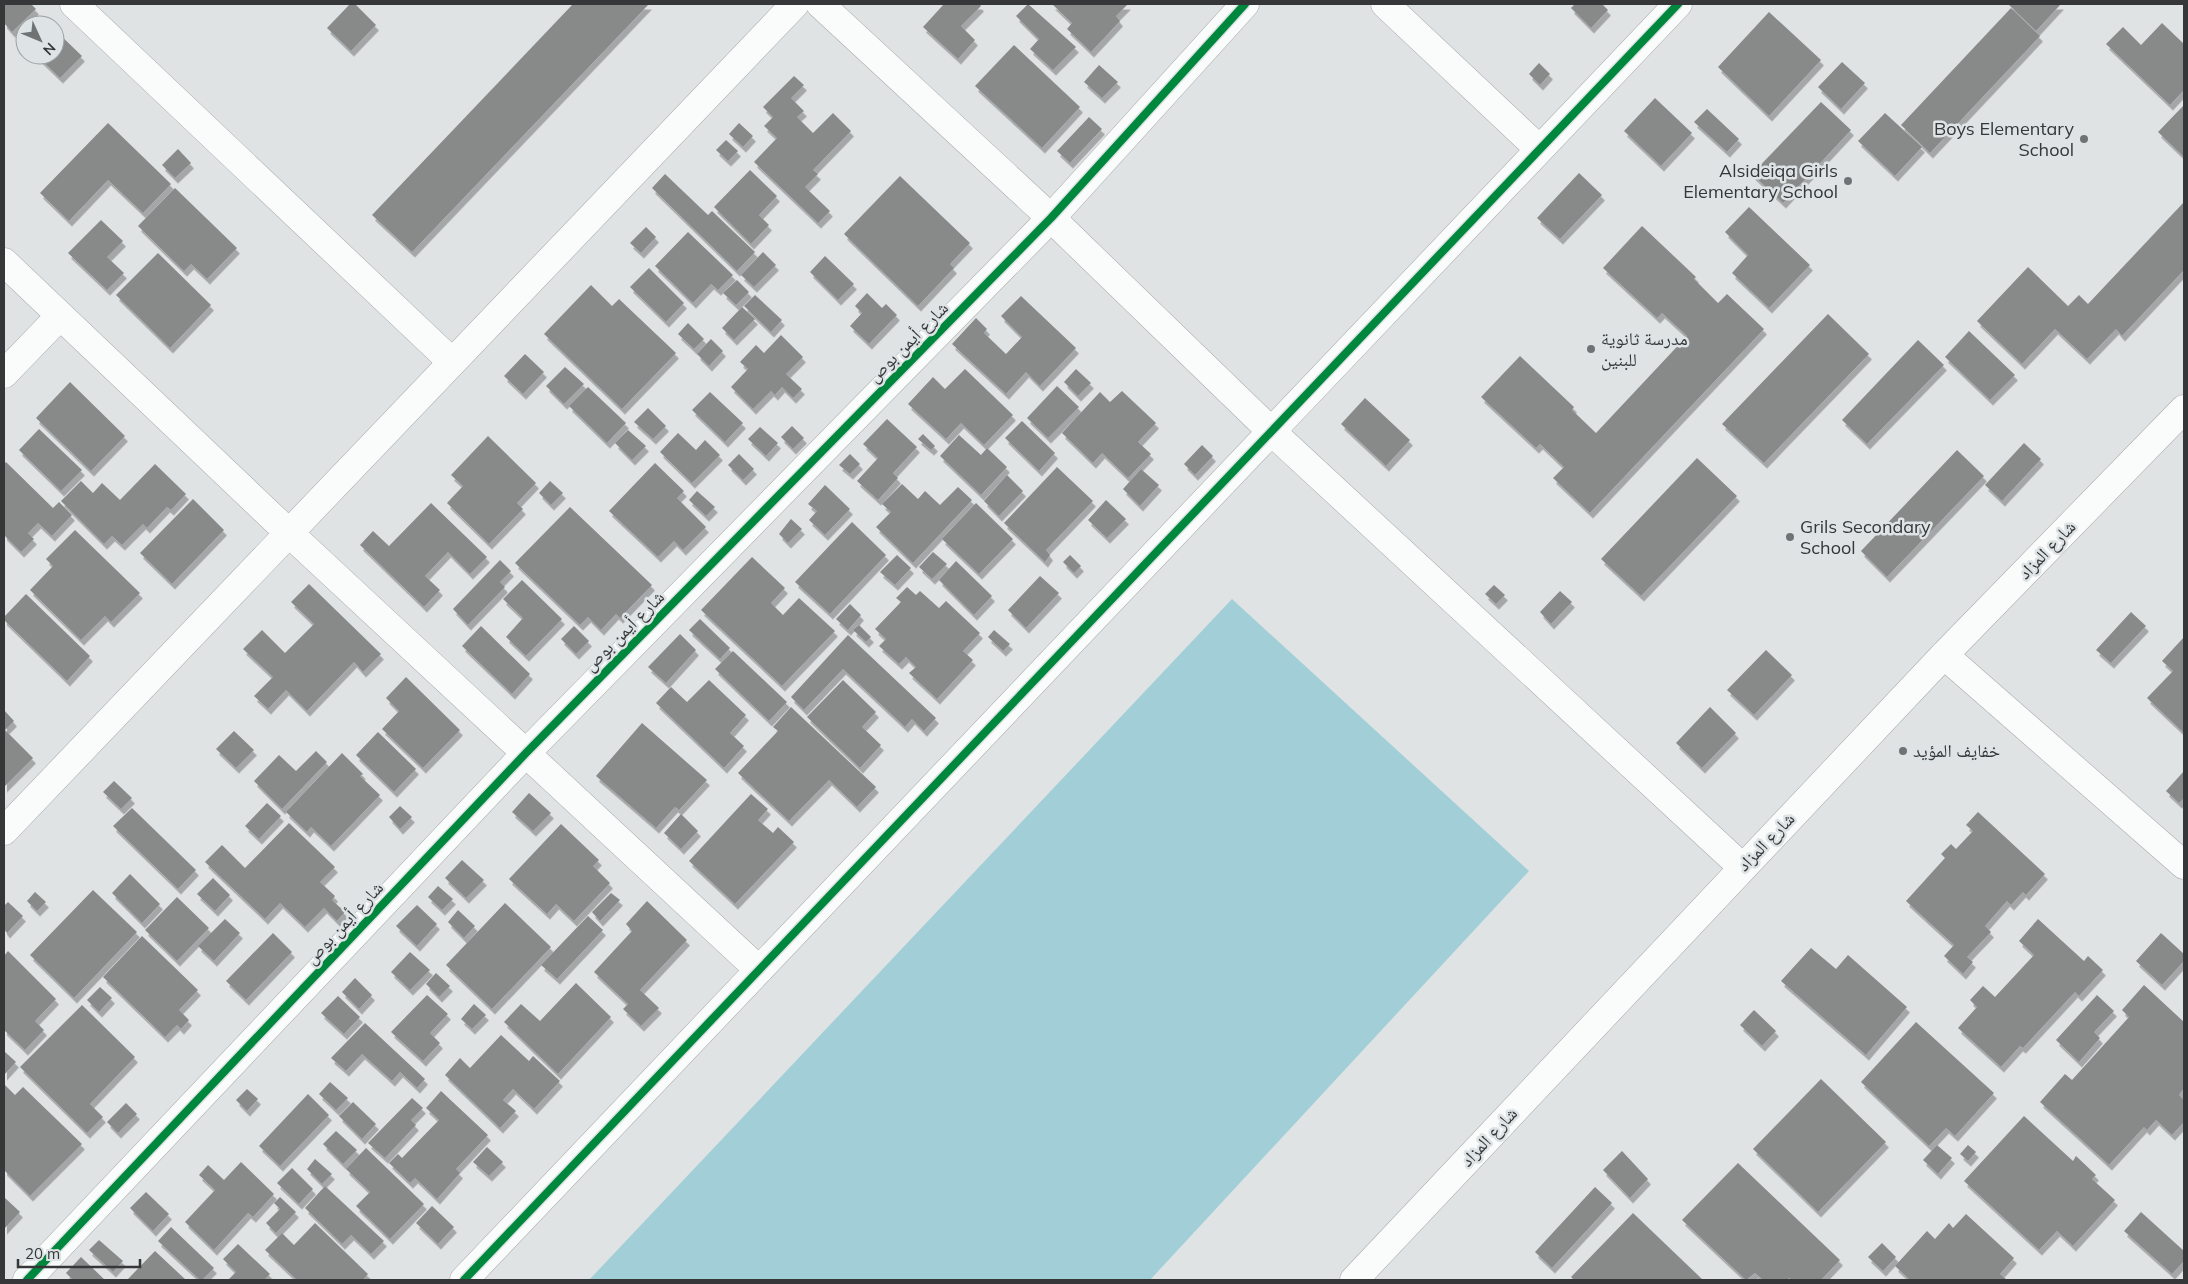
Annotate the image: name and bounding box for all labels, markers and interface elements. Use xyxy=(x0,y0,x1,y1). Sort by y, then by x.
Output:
north arrow xyxy=(15,15,65,65)
text: N xyxy=(39,39,59,59)
place label: Boys Elementary School xyxy=(1934,117,2074,161)
marker: Boys Elementary School xyxy=(2078,133,2090,145)
place label: Alsideiqa Girls Elementary School xyxy=(1683,159,1838,203)
marker: Alsideiqa Girls Elementary School xyxy=(1842,175,1854,187)
street label: شارع أيمن بوص xyxy=(862,296,953,387)
place label: مدرسة ثانوية للبنين xyxy=(1601,327,1688,371)
marker: مدرسة ثانوية للبنين xyxy=(1585,343,1597,355)
place label: Grils Secondary School xyxy=(1800,515,1931,559)
street label: شارع المزاد xyxy=(2013,515,2080,584)
marker: Grils Secondary School xyxy=(1784,531,1796,543)
street label: شارع أيمن بوص xyxy=(578,585,669,676)
place label: خفايف المؤيد xyxy=(1913,739,2000,762)
marker: خفايف المؤيد xyxy=(1897,745,1909,757)
street label: شارع المزاد xyxy=(1732,807,1799,876)
street label: شارع أيمن بوص xyxy=(299,876,388,969)
street label: شارع المزاد xyxy=(1455,1102,1522,1171)
scale bar xyxy=(18,1236,140,1268)
text: 20 m xyxy=(25,1244,60,1263)

